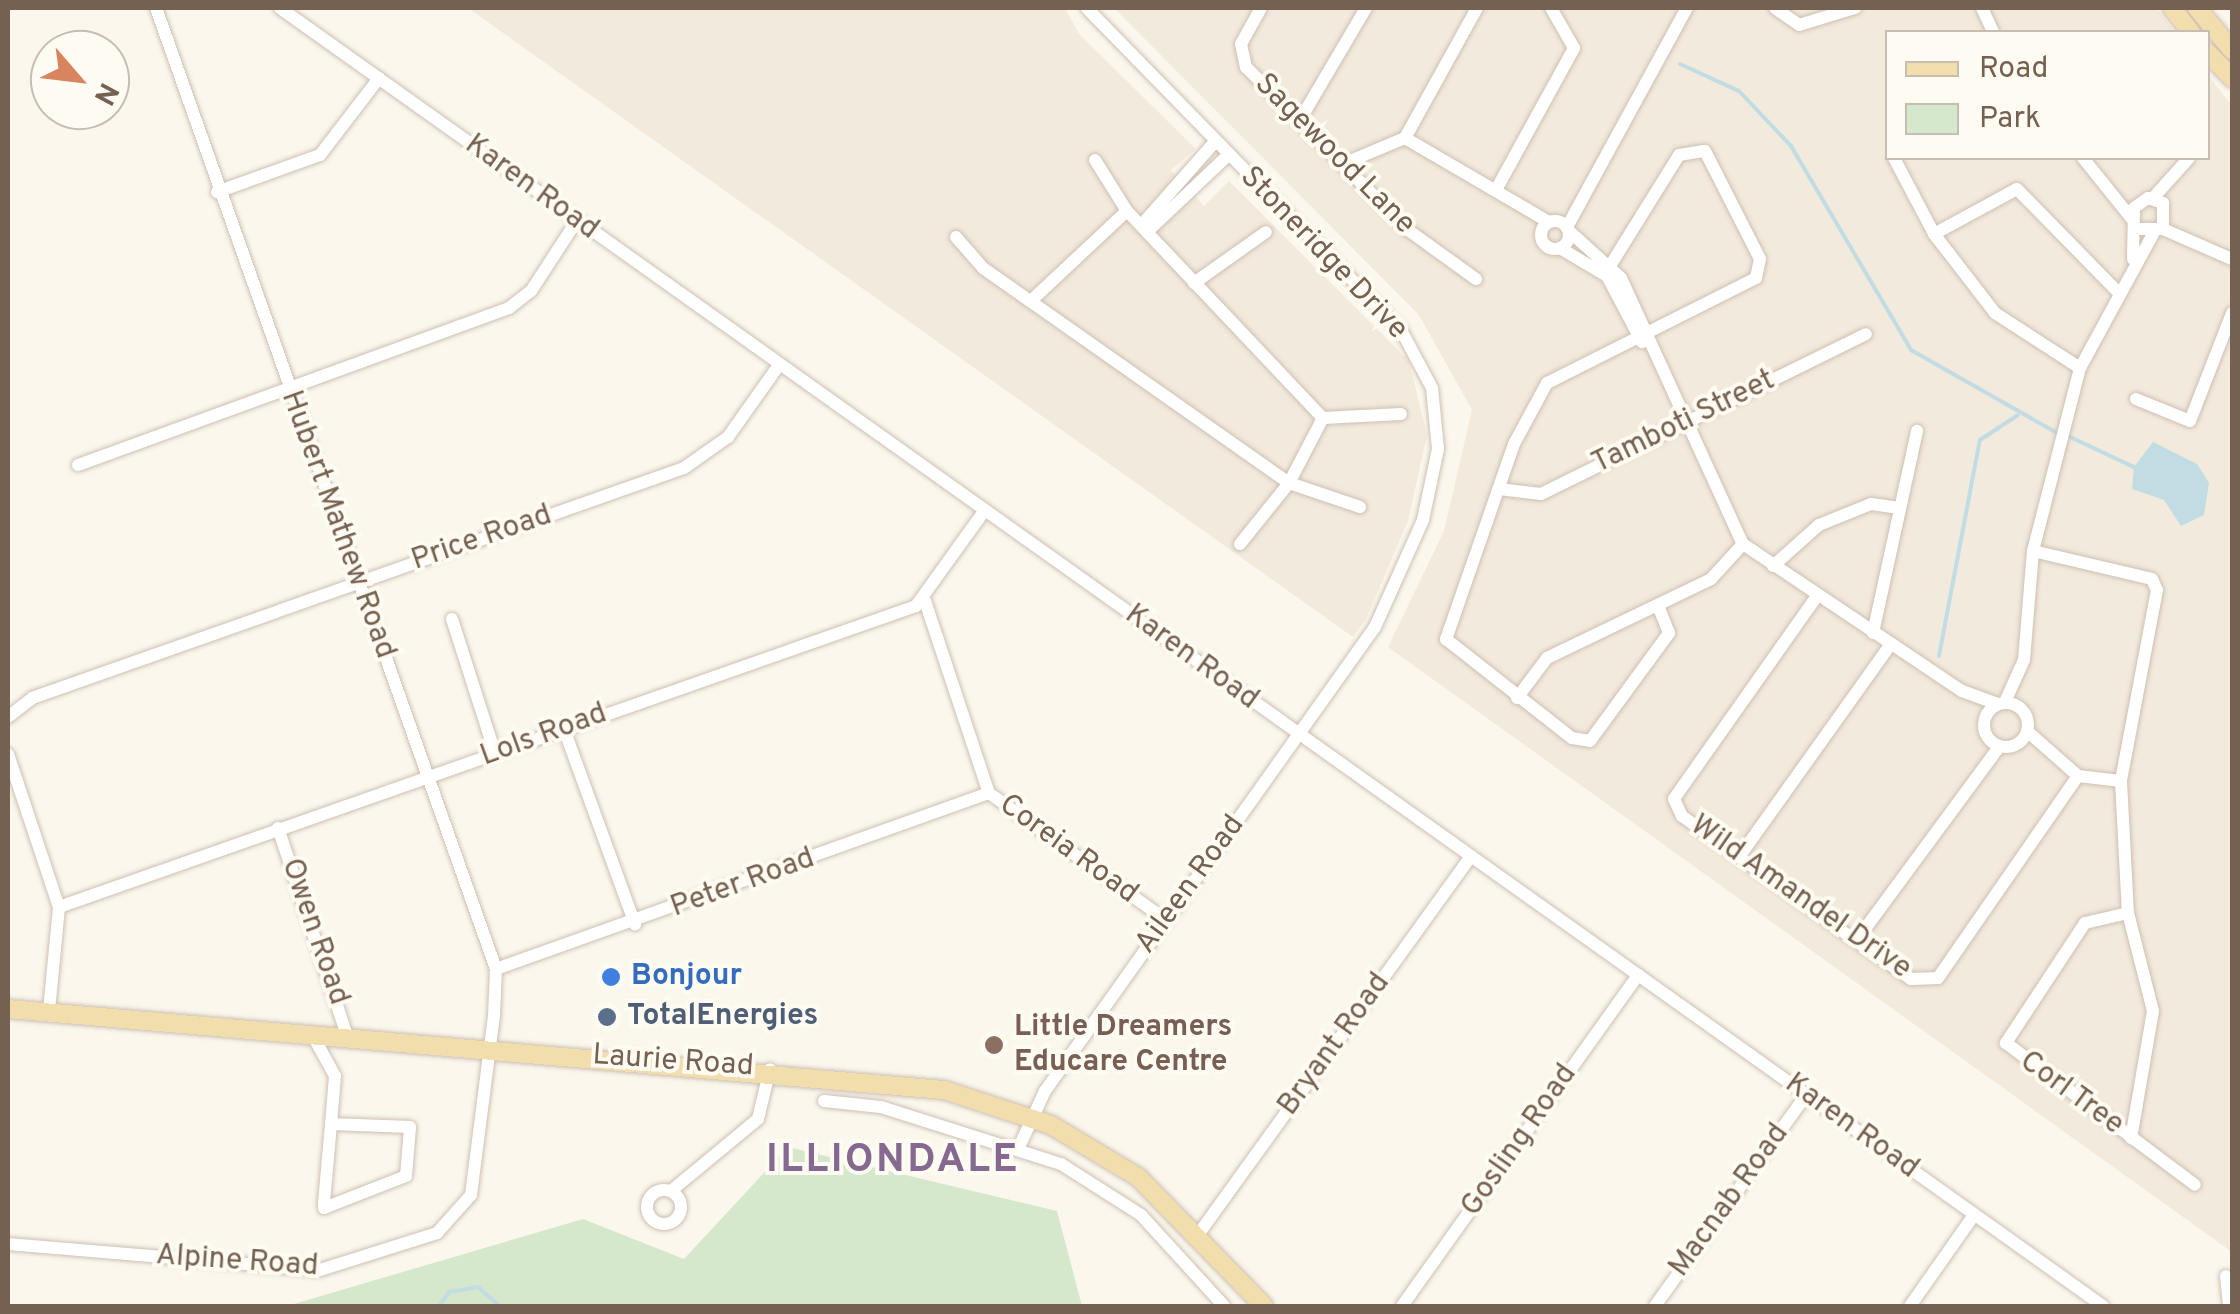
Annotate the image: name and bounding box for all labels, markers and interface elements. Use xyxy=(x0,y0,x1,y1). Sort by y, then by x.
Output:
north arrow xyxy=(30,30,130,130)
legend xyxy=(1885,30,2210,160)
text: Road xyxy=(1979,51,2048,88)
street label: Sagewood Lane xyxy=(1246,67,1422,243)
text: N xyxy=(84,76,125,110)
text: Park xyxy=(1979,101,2041,138)
street label: Karen Road xyxy=(457,128,605,248)
street label: Stoneridge Drive xyxy=(1232,160,1414,348)
street label: Tamboti Street xyxy=(1587,363,1781,483)
street label: Hubert Mathew Road xyxy=(272,386,402,664)
street label: Price Road xyxy=(407,498,557,580)
street label: Karen Road xyxy=(1117,598,1265,718)
street label: Lols Road xyxy=(476,697,612,775)
street label: Coreia Road xyxy=(991,788,1145,912)
street label: Wild Amandel Drive xyxy=(1682,808,1918,988)
street label: Aileen Road xyxy=(1129,809,1253,961)
street label: Peter Road xyxy=(666,841,820,927)
street label: Owen Road xyxy=(272,854,356,1010)
place label: Bonjour xyxy=(631,959,742,995)
marker: Bonjour xyxy=(600,966,622,988)
street label: Bryant Road xyxy=(1271,967,1399,1123)
place label: TotalEnergies xyxy=(627,999,818,1035)
marker: TotalEnergies xyxy=(596,1006,618,1028)
place label: Little Dreamers Educare Centre xyxy=(1014,1010,1232,1080)
marker: Little Dreamers Educare Centre xyxy=(983,1034,1005,1056)
street label: Laurie Road xyxy=(591,1038,755,1086)
street label: Corl Tree xyxy=(2011,1044,2131,1144)
street label: Gosling Road xyxy=(1454,1058,1586,1224)
street label: Karen Road xyxy=(1777,1067,1925,1187)
street label: Macnab Road xyxy=(1662,1117,1798,1285)
district label: ILLIONDALE xyxy=(766,1137,1020,1185)
street label: Alpine Road xyxy=(155,1238,319,1286)

